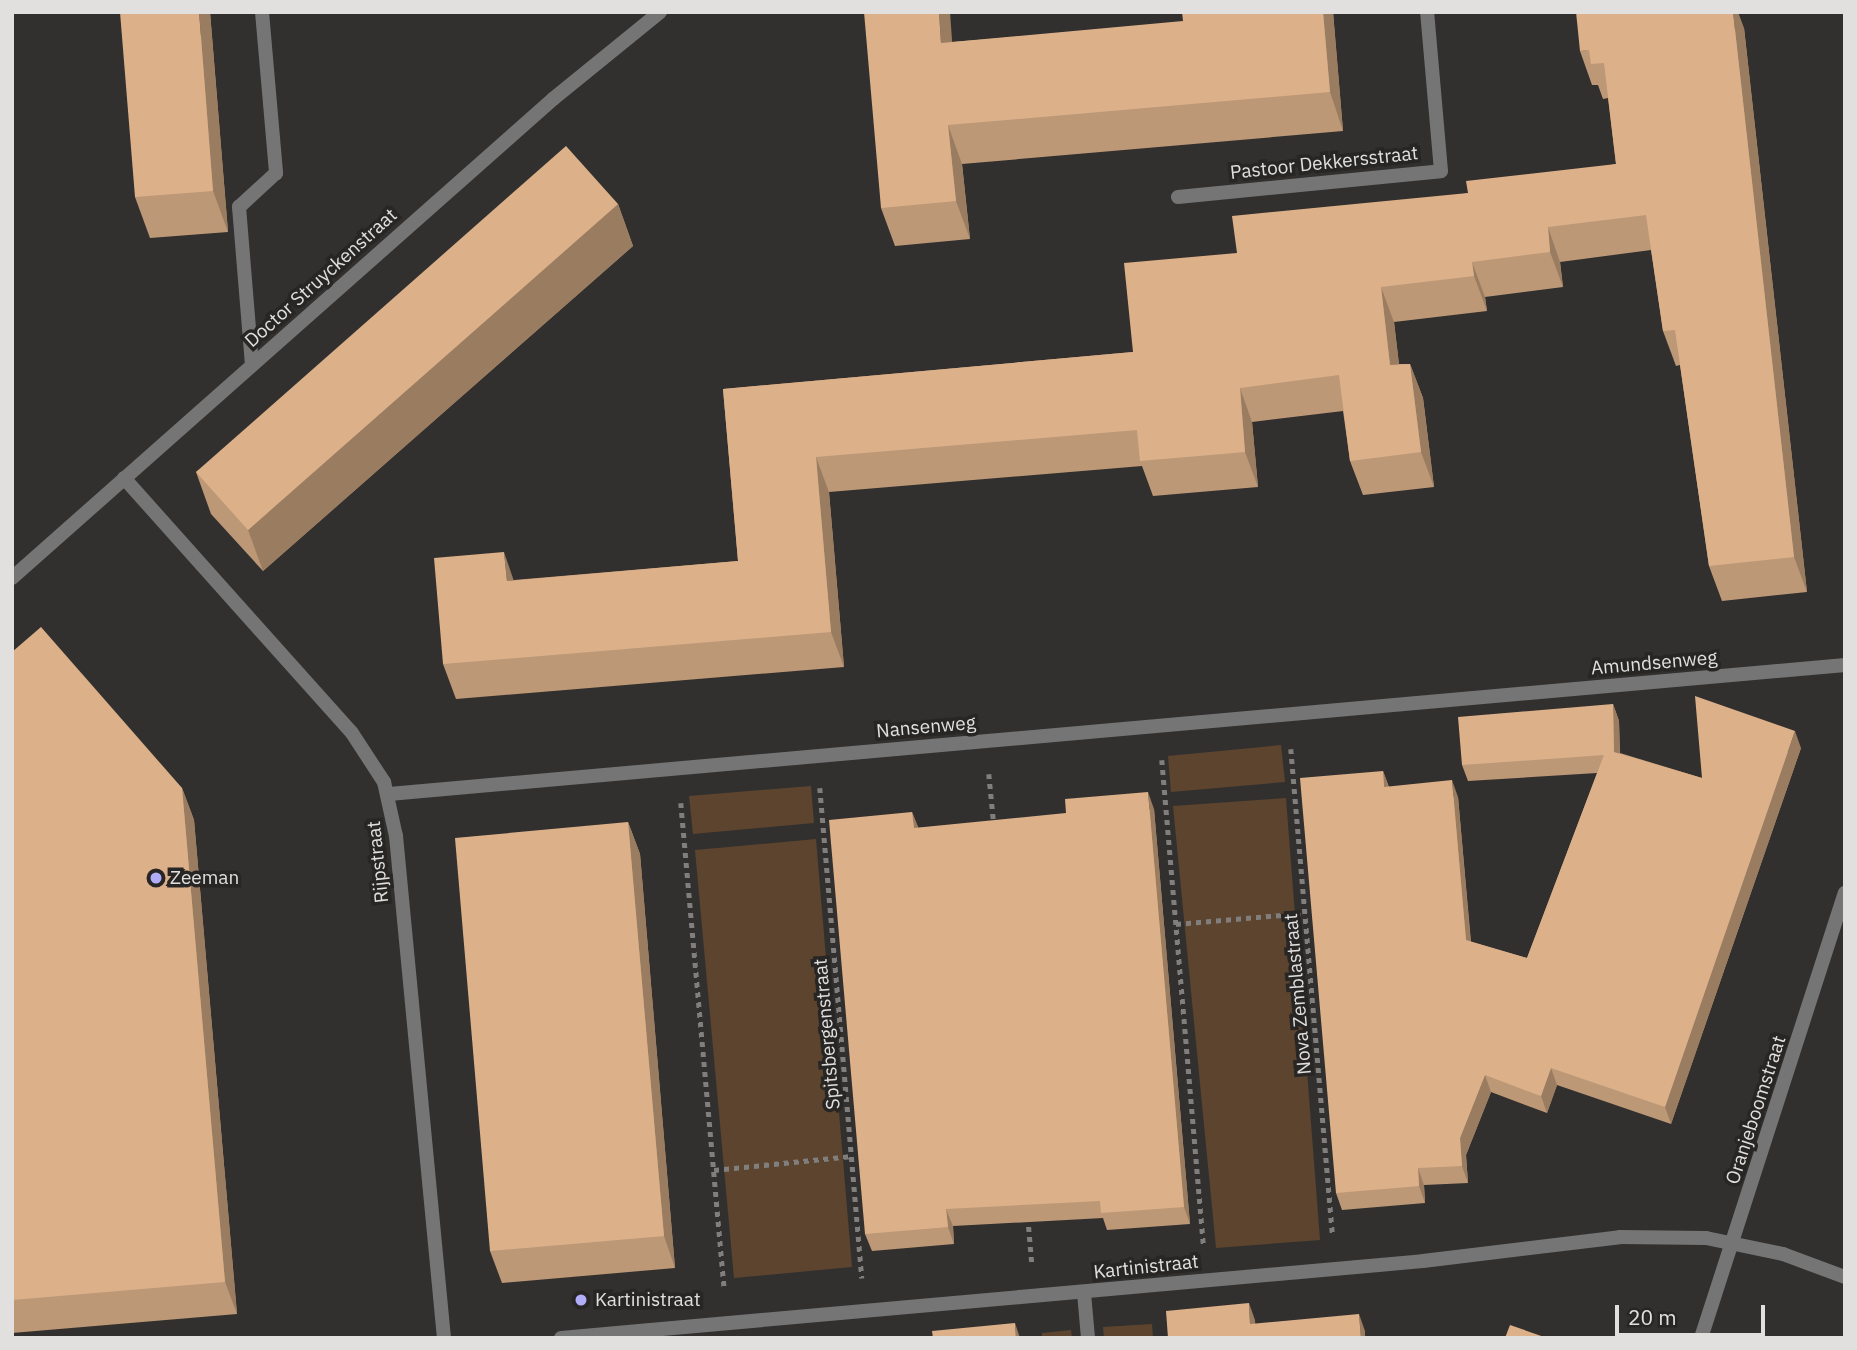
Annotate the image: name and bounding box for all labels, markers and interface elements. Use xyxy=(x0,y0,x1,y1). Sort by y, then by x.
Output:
street label: Pastoor Dekkersstraat xyxy=(1229,142,1419,184)
street label: Doctor Struyckenstraat xyxy=(240,204,402,352)
street label: Amundsenweg xyxy=(1590,646,1718,680)
street label: Nansenweg xyxy=(875,711,977,743)
street label: Rijpstraat xyxy=(362,820,394,904)
place label: Zeeman xyxy=(170,867,239,889)
marker: Zeeman xyxy=(148,870,164,886)
street label: Nova Zemblastraat xyxy=(1280,912,1316,1076)
street label: Spitsbergenstraat xyxy=(809,958,845,1110)
street label: Oranjeboomstraat xyxy=(1721,1033,1791,1187)
street label: Kartinistraat xyxy=(1092,1250,1200,1284)
place label: Kartinistraat xyxy=(595,1289,701,1311)
scale bar xyxy=(1619,1290,1770,1334)
marker: Kartinistraat xyxy=(573,1292,589,1308)
text: 20 m xyxy=(1628,1303,1677,1331)

